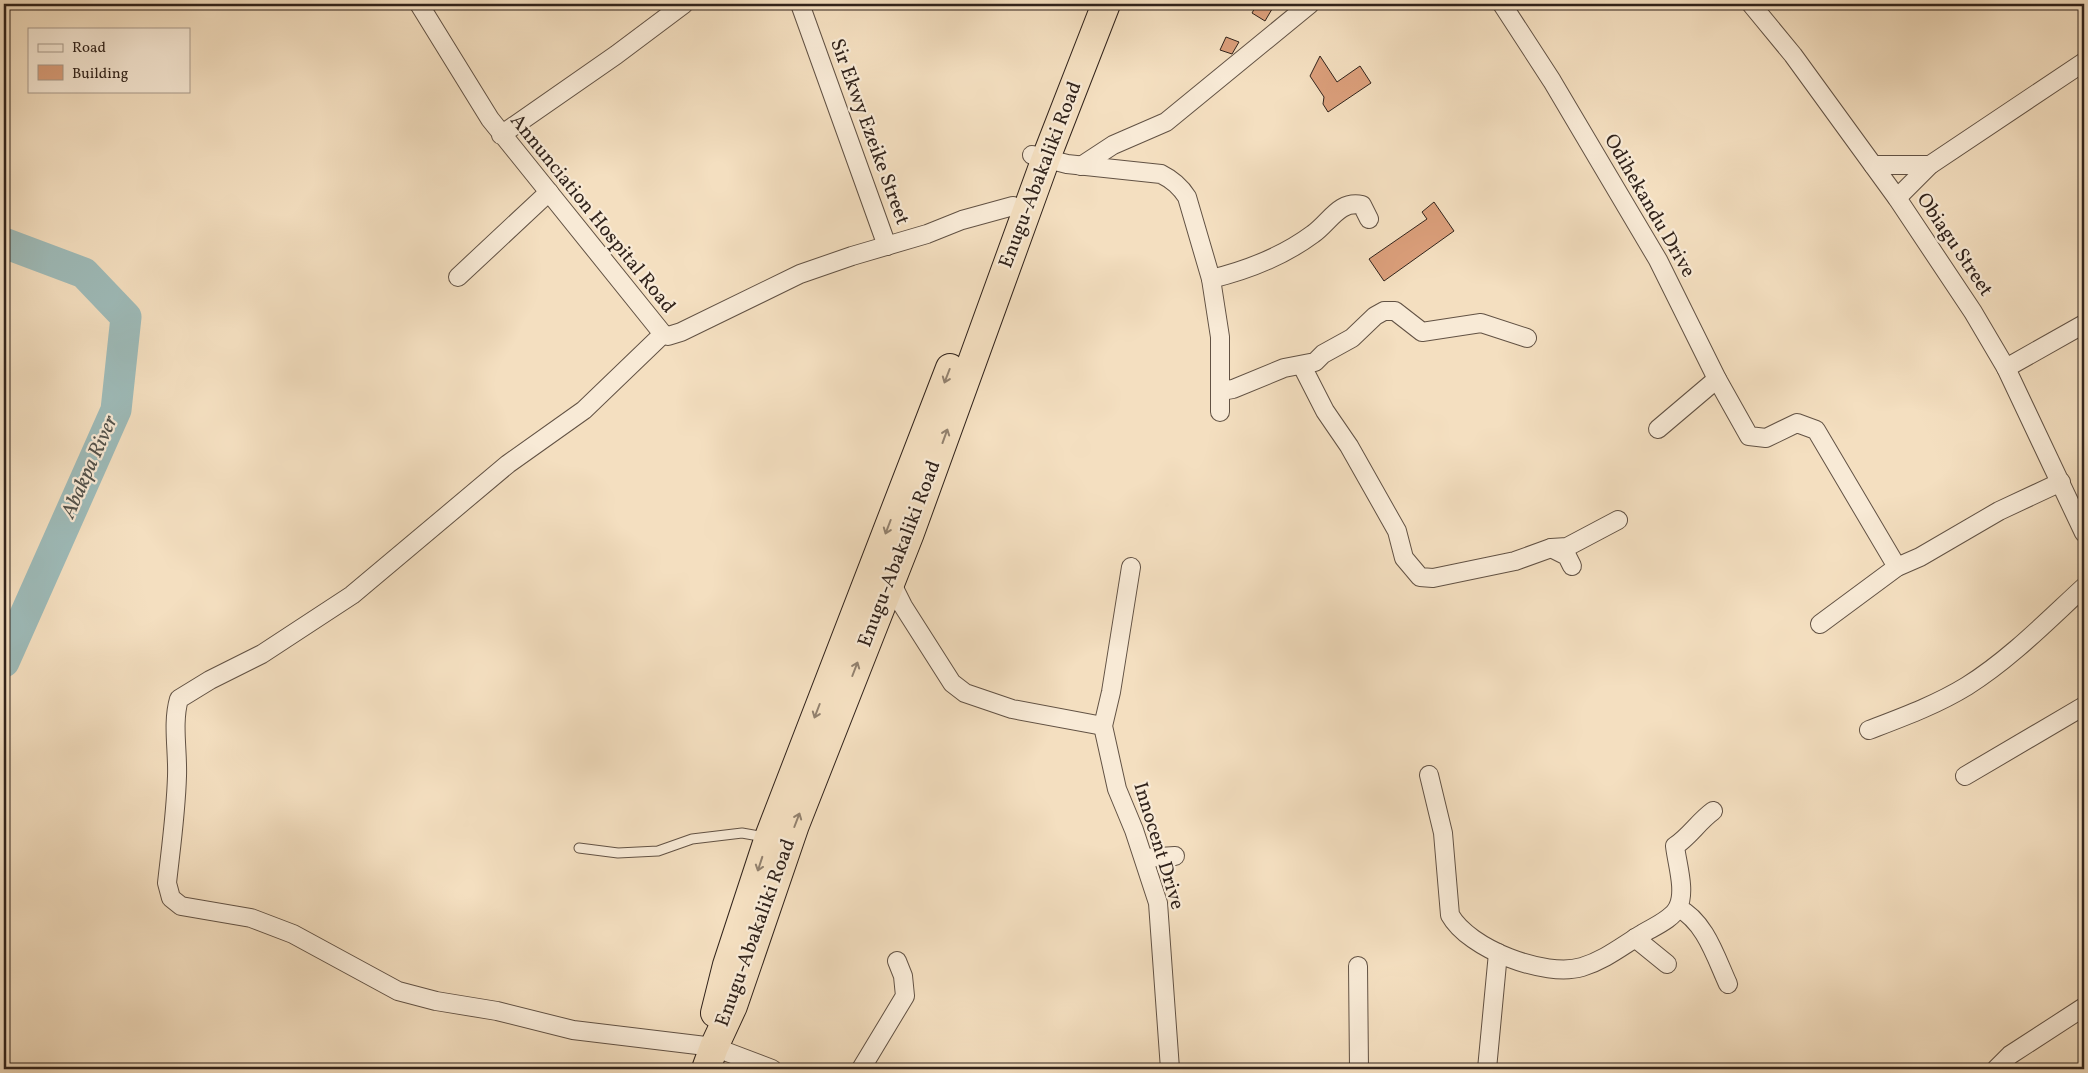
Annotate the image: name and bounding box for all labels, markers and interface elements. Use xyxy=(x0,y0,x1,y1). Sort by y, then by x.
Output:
legend xyxy=(28,28,190,92)
street label: Sir Ekwy Ezeike Street xyxy=(822,35,916,229)
text: Road xyxy=(72,38,106,59)
text: Building xyxy=(72,64,129,85)
street label: Enugu-Abakaliki Road xyxy=(992,78,1090,272)
street label: Annunciation Hospital Road xyxy=(503,108,681,320)
street label: Odihekandu Drive xyxy=(1596,129,1702,283)
street label: Obiagu Street xyxy=(1909,188,1999,302)
one-way arrow xyxy=(942,368,951,383)
water label: Abakpa River xyxy=(54,411,126,524)
one-way arrow xyxy=(941,428,950,444)
street label: Enugu-Abakaliki Road xyxy=(851,457,949,651)
one-way arrow xyxy=(883,519,893,534)
one-way arrow xyxy=(851,662,861,677)
one-way arrow xyxy=(812,703,821,719)
street label: Innocent Drive xyxy=(1125,779,1191,913)
one-way arrow xyxy=(793,813,802,829)
street label: Enugu-Abakaliki Road xyxy=(709,835,803,1031)
one-way arrow xyxy=(755,855,764,871)

